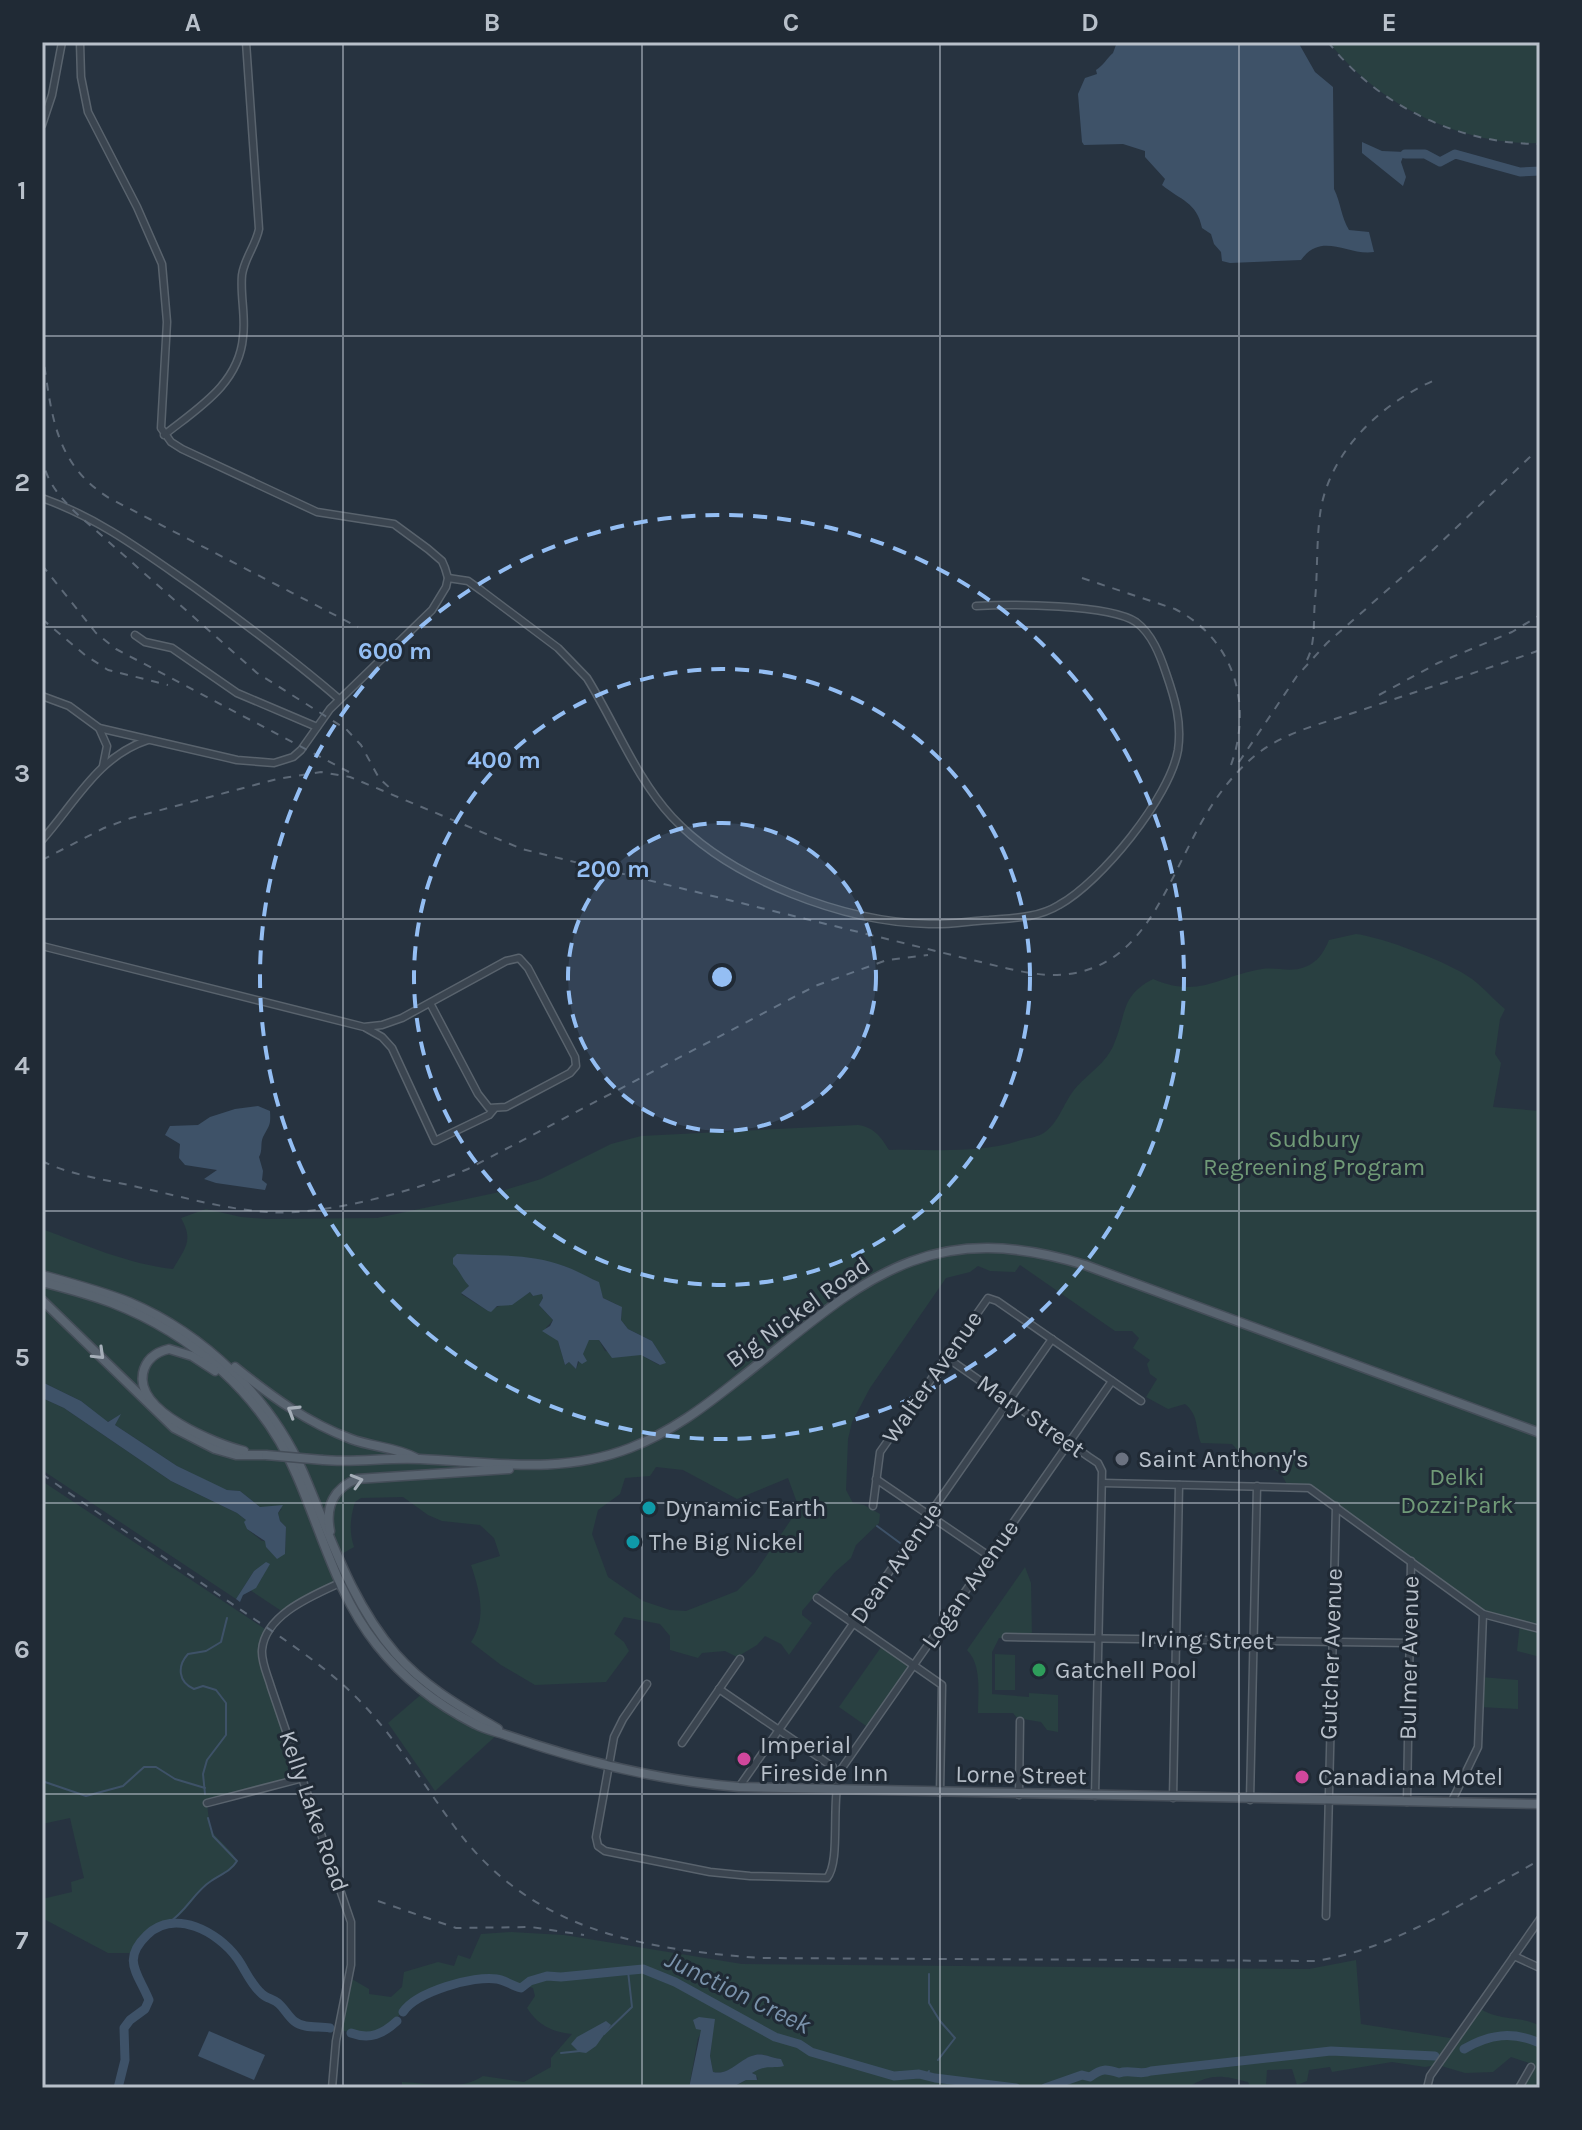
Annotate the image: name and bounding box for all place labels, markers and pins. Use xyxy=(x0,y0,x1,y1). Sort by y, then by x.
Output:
centre of rings xyxy=(708,963,736,991)
place label: Saint Anthony's xyxy=(1138,1445,1309,1473)
marker: Saint Anthony's xyxy=(1113,1450,1131,1468)
place label: Dynamic Earth xyxy=(665,1494,826,1522)
marker: Dynamic Earth xyxy=(640,1499,658,1517)
place label: The Big Nickel xyxy=(649,1528,803,1556)
marker: The Big Nickel xyxy=(624,1533,642,1551)
place label: Gatchell Pool xyxy=(1055,1656,1197,1684)
marker: Gatchell Pool xyxy=(1030,1661,1048,1679)
place label: Imperial Fireside Inn xyxy=(760,1731,888,1787)
marker: Imperial Fireside Inn xyxy=(735,1750,753,1768)
place label: Canadiana Motel xyxy=(1318,1763,1503,1791)
marker: Canadiana Motel xyxy=(1293,1768,1311,1786)

